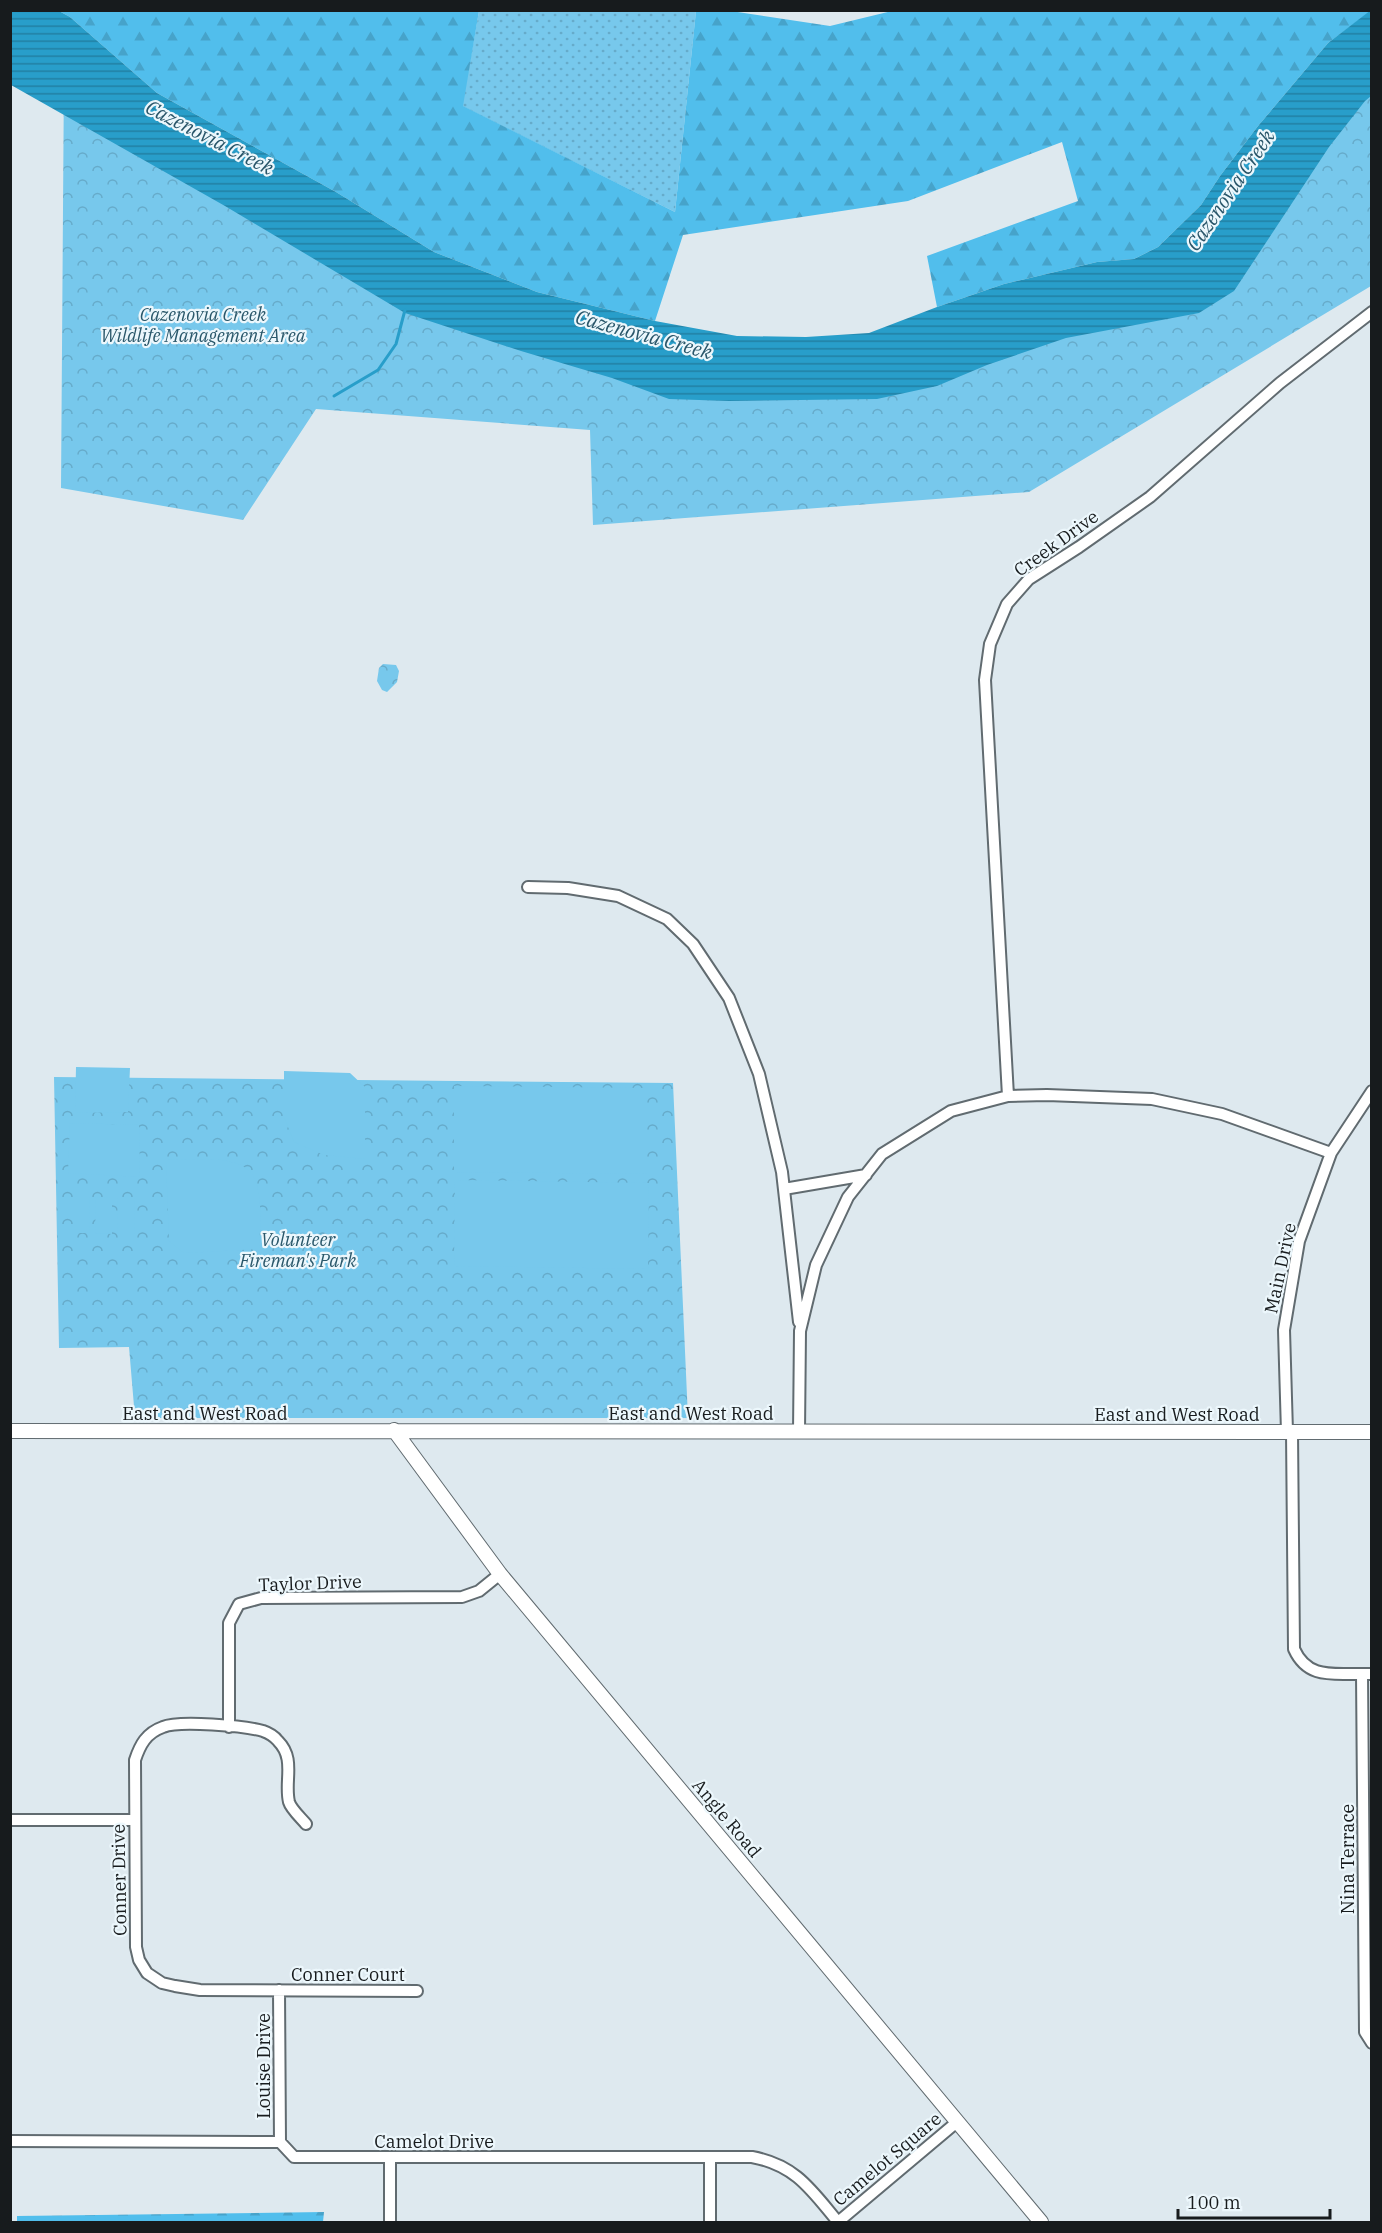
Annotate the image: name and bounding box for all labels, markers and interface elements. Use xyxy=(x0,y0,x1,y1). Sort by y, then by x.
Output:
water label: Cazenovia Creek xyxy=(141,93,279,181)
water label: Cazenovia Creek xyxy=(1179,124,1281,256)
park label: Cazenovia Creek Wildlife Management Area xyxy=(101,303,306,347)
water label: Cazenovia Creek xyxy=(573,303,716,365)
street label: Creek Drive xyxy=(1009,505,1103,581)
street label: Main Drive xyxy=(1259,1220,1301,1316)
park label: Volunteer Fireman's Park xyxy=(239,1228,357,1272)
street label: East and West Road xyxy=(122,1402,288,1425)
street label: East and West Road xyxy=(608,1402,774,1425)
street label: East and West Road xyxy=(1094,1403,1260,1426)
street label: Taylor Drive xyxy=(258,1570,362,1596)
street label: Angle Road xyxy=(687,1774,767,1862)
street label: Nina Terrace xyxy=(1336,1804,1359,1914)
street label: Conner Drive xyxy=(107,1824,131,1936)
street label: Conner Court xyxy=(291,1963,405,1986)
street label: Louise Drive xyxy=(252,2013,275,2119)
street label: Camelot Square xyxy=(828,2107,946,2211)
street label: Camelot Drive xyxy=(374,2130,494,2153)
scale bar xyxy=(1178,2182,1330,2220)
text: 100 m xyxy=(1187,2191,1241,2214)

